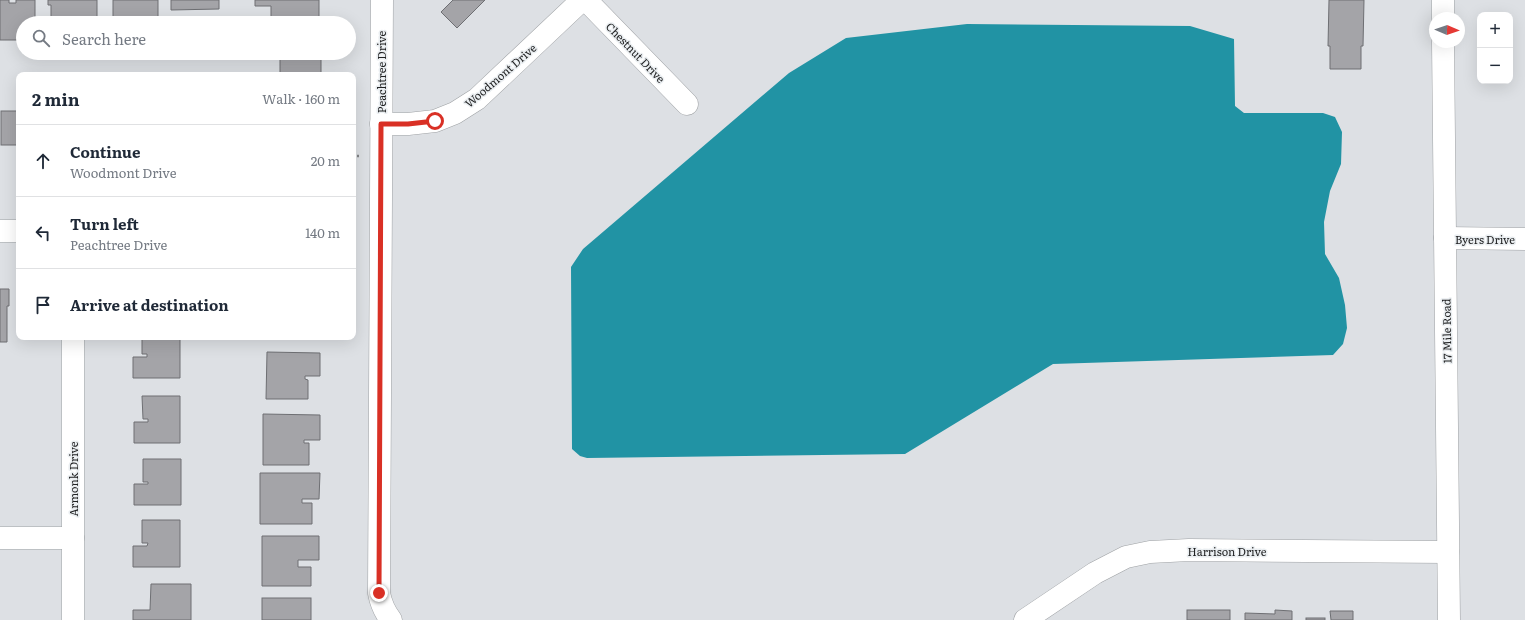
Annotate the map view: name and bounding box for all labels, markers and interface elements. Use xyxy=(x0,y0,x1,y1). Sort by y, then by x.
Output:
north arrow xyxy=(1429,12,1465,48)
map controls xyxy=(1477,12,1513,84)
button: + xyxy=(1477,12,1513,48)
search box xyxy=(16,16,356,60)
street label: Chestnut Drive xyxy=(603,18,669,86)
icon: search xyxy=(30,27,52,49)
text: Search here xyxy=(62,27,146,50)
street label: Peachtree Drive xyxy=(373,31,389,113)
street label: Woodmont Drive xyxy=(461,39,539,111)
button: − xyxy=(1477,48,1513,84)
text: 2 min xyxy=(32,86,80,111)
text: Walk · 160 m xyxy=(262,89,340,108)
route start xyxy=(426,112,444,130)
text: Continue xyxy=(70,140,140,163)
icon: ahead xyxy=(32,150,54,172)
text: 20 m xyxy=(311,151,340,170)
text: Woodmont Drive xyxy=(70,163,176,182)
text: Turn left xyxy=(70,212,139,235)
icon: left xyxy=(32,222,54,244)
text: 140 m xyxy=(305,223,340,242)
street label: Byers Drive xyxy=(1455,231,1515,247)
text: Peachtree Drive xyxy=(70,235,167,254)
text: Arrive at destination xyxy=(70,293,229,316)
icon: arrive xyxy=(32,294,54,316)
street label: 17 Mile Road xyxy=(1437,298,1455,363)
street label: Armonk Drive xyxy=(65,441,81,517)
street label: Harrison Drive xyxy=(1188,543,1267,559)
route end xyxy=(370,584,388,602)

